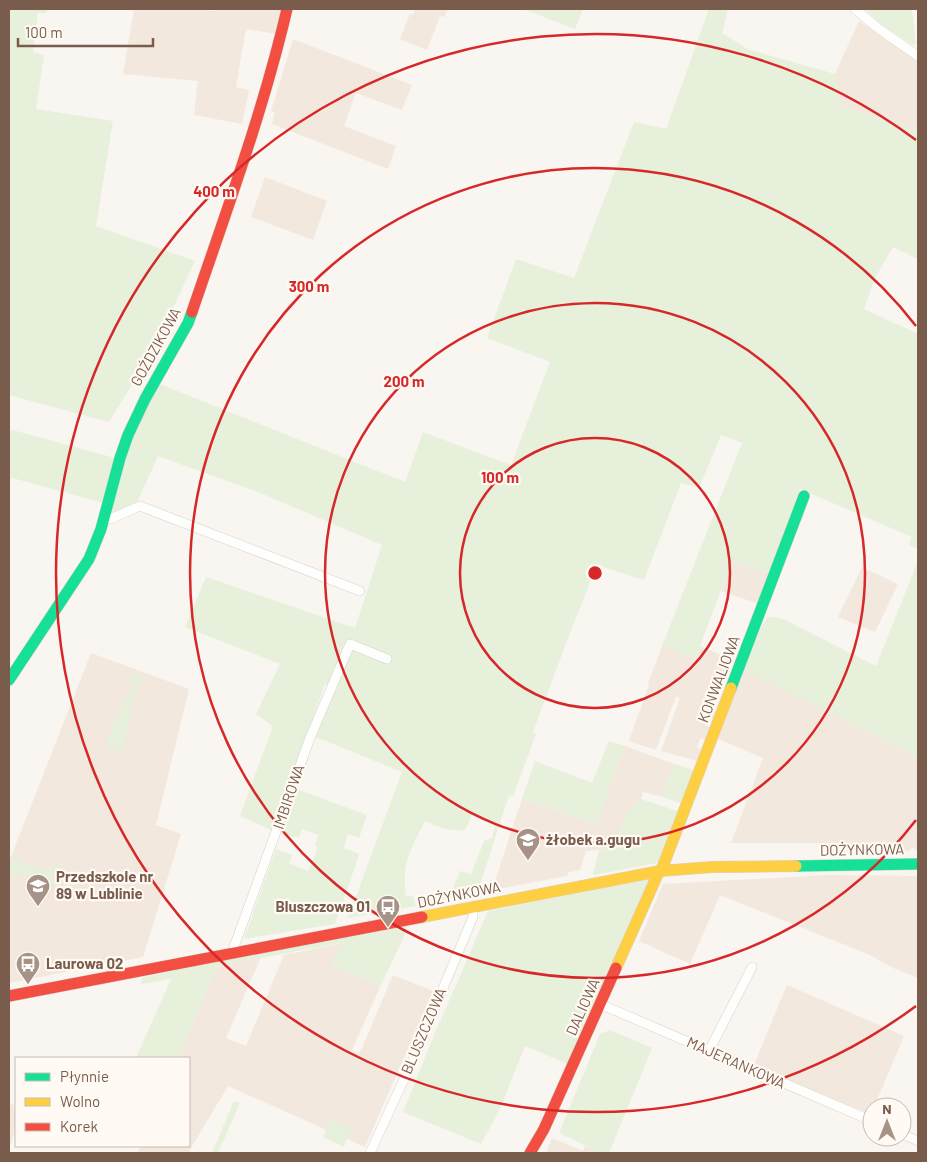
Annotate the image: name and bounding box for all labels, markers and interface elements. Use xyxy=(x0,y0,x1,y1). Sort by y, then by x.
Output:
scale bar xyxy=(18,15,152,47)
text: 100 m xyxy=(25,23,63,41)
text: 400 m xyxy=(193,182,235,200)
text: 300 m xyxy=(289,277,329,295)
street label: GOŹDZIKOWA xyxy=(126,304,184,389)
text: 200 m xyxy=(383,372,425,390)
text: 100 m xyxy=(481,468,519,486)
centre of rings xyxy=(586,564,604,582)
street label: KONWALIOWA xyxy=(693,633,743,725)
street label: IMBIROWA xyxy=(269,762,308,831)
school or university icon: żłobek a.gugu xyxy=(515,827,541,861)
place label: żłobek a.gugu xyxy=(546,830,640,848)
street label: DOŻYNKOWA xyxy=(820,839,904,859)
place label: Przedszkole nr 89 w Lublinie xyxy=(56,867,154,902)
school or university icon: Przedszkole nr 89 w Lublinie xyxy=(25,873,51,907)
street label: DOŻYNKOWA xyxy=(416,877,502,911)
bus stop icon: Bluszczowa 01 xyxy=(375,894,401,928)
place label: Bluszczowa 01 xyxy=(275,897,370,915)
bus stop icon: Laurowa 02 xyxy=(15,951,41,985)
place label: Laurowa 02 xyxy=(46,954,123,972)
street label: DALIOWA xyxy=(562,975,603,1038)
street label: BLUSZCZOWA xyxy=(397,985,449,1077)
street label: MAJERANKOWA xyxy=(684,1032,788,1092)
legend xyxy=(15,1057,190,1147)
text: Płynnie xyxy=(60,1067,109,1085)
text: Wolno xyxy=(60,1092,100,1110)
north arrow xyxy=(862,1097,912,1147)
text: N xyxy=(882,1100,892,1117)
text: Korek xyxy=(60,1117,98,1135)

